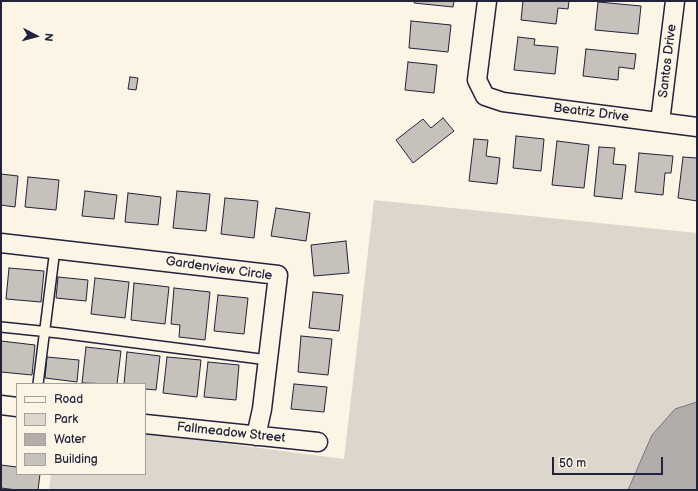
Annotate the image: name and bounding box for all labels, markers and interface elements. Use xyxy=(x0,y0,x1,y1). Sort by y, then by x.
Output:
north arrow xyxy=(16,16,56,56)
street label: Santos Drive xyxy=(656,23,680,99)
text: N xyxy=(42,33,55,42)
street label: Beatriz Drive xyxy=(552,101,630,125)
street label: Gardenview Circle xyxy=(165,254,273,284)
legend xyxy=(16,383,146,475)
text: Road xyxy=(54,392,83,407)
text: Park xyxy=(54,412,78,427)
street label: Fallmeadow Street xyxy=(176,420,286,446)
text: Water xyxy=(54,432,86,447)
scale bar xyxy=(554,449,665,475)
text: Building xyxy=(54,452,98,467)
text: 50 m xyxy=(559,456,586,471)

